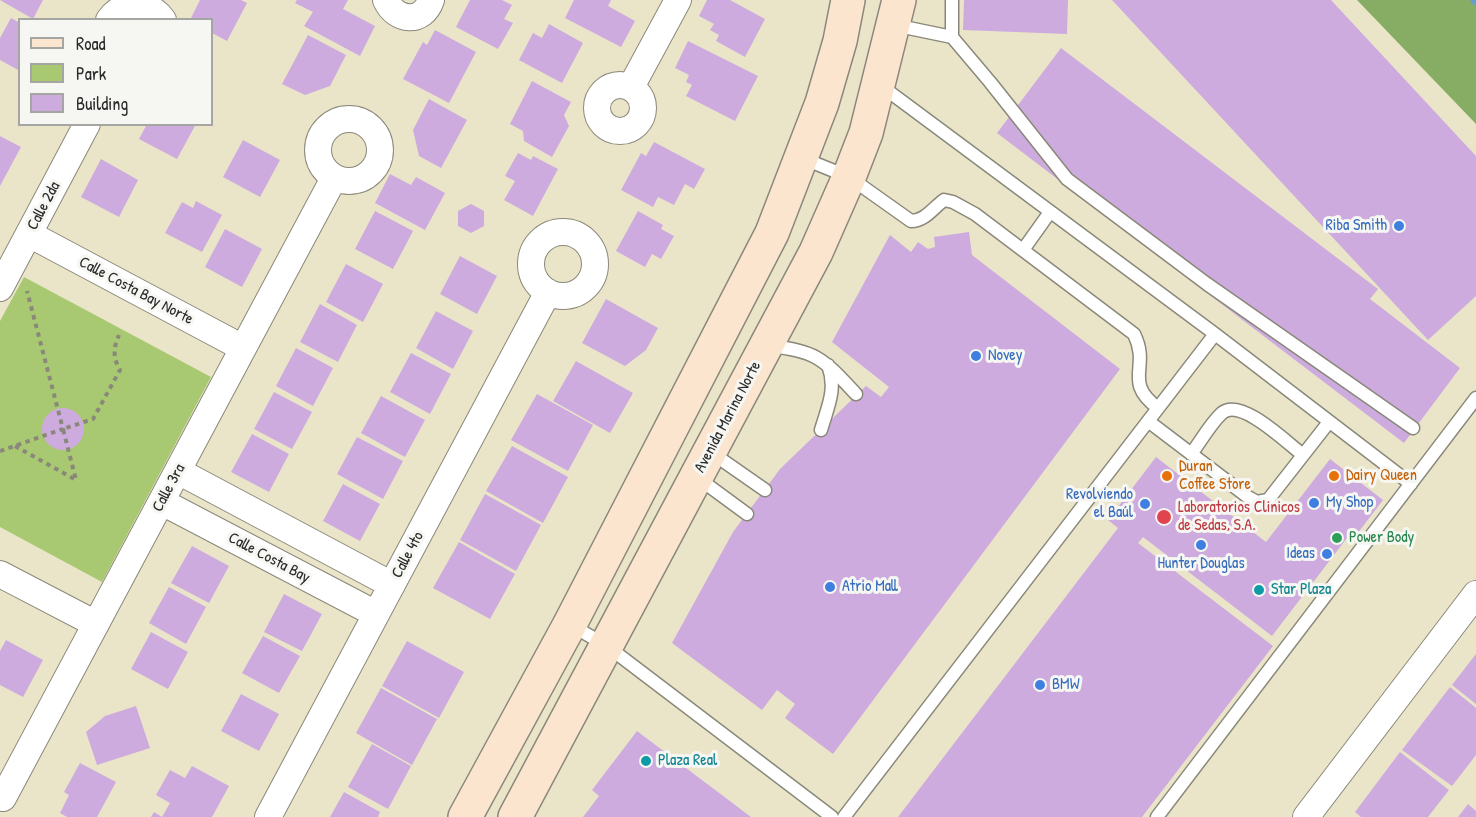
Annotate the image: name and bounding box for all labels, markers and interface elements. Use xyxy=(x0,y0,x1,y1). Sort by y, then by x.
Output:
legend xyxy=(18,18,213,126)
text: Road xyxy=(76,31,106,56)
text: Park xyxy=(76,61,106,86)
text: Building xyxy=(76,91,128,116)
street label: Calle 2da xyxy=(23,179,65,233)
place label: Riba Smith xyxy=(1326,216,1387,236)
marker: Riba Smith xyxy=(1392,219,1406,233)
street label: Calle Costa Bay Norte xyxy=(76,253,196,329)
place label: Novey xyxy=(988,346,1022,366)
marker: Novey xyxy=(969,349,983,363)
street label: Avenida Marina Norte xyxy=(691,358,765,476)
place label: Duran Coffee Store xyxy=(1179,457,1251,495)
street label: Calle 3ra xyxy=(148,461,190,515)
place label: Dairy Queen xyxy=(1346,466,1417,486)
marker: Duran Coffee Store xyxy=(1160,469,1174,483)
marker: Dairy Queen xyxy=(1327,469,1341,483)
place label: Revolviendo el Baúl xyxy=(1066,485,1133,523)
place label: My Shop xyxy=(1326,493,1373,513)
marker: My Shop xyxy=(1307,496,1321,510)
marker: Revolviendo el Baúl xyxy=(1138,497,1152,511)
place label: Laboratorios Clinicos de Sedas, S.A. xyxy=(1178,498,1300,536)
marker: Laboratorios Clinicos de Sedas, S.A. xyxy=(1155,508,1173,526)
street label: Calle Costa Bay xyxy=(225,528,313,588)
street label: Calle 4to xyxy=(388,528,428,582)
place label: Power Body xyxy=(1349,528,1414,548)
marker: Power Body xyxy=(1330,531,1344,545)
marker: Hunter Douglas xyxy=(1194,538,1208,552)
place label: Ideas xyxy=(1286,544,1315,564)
marker: Ideas xyxy=(1320,547,1334,561)
place label: Hunter Douglas xyxy=(1157,554,1245,574)
place label: Atrio Mall xyxy=(842,577,898,597)
marker: Atrio Mall xyxy=(823,580,837,594)
place label: Star Plaza xyxy=(1271,580,1331,600)
marker: Star Plaza xyxy=(1252,583,1266,597)
place label: BMW xyxy=(1052,675,1079,695)
marker: BMW xyxy=(1033,678,1047,692)
place label: Plaza Real xyxy=(658,751,717,771)
marker: Plaza Real xyxy=(639,754,653,768)

